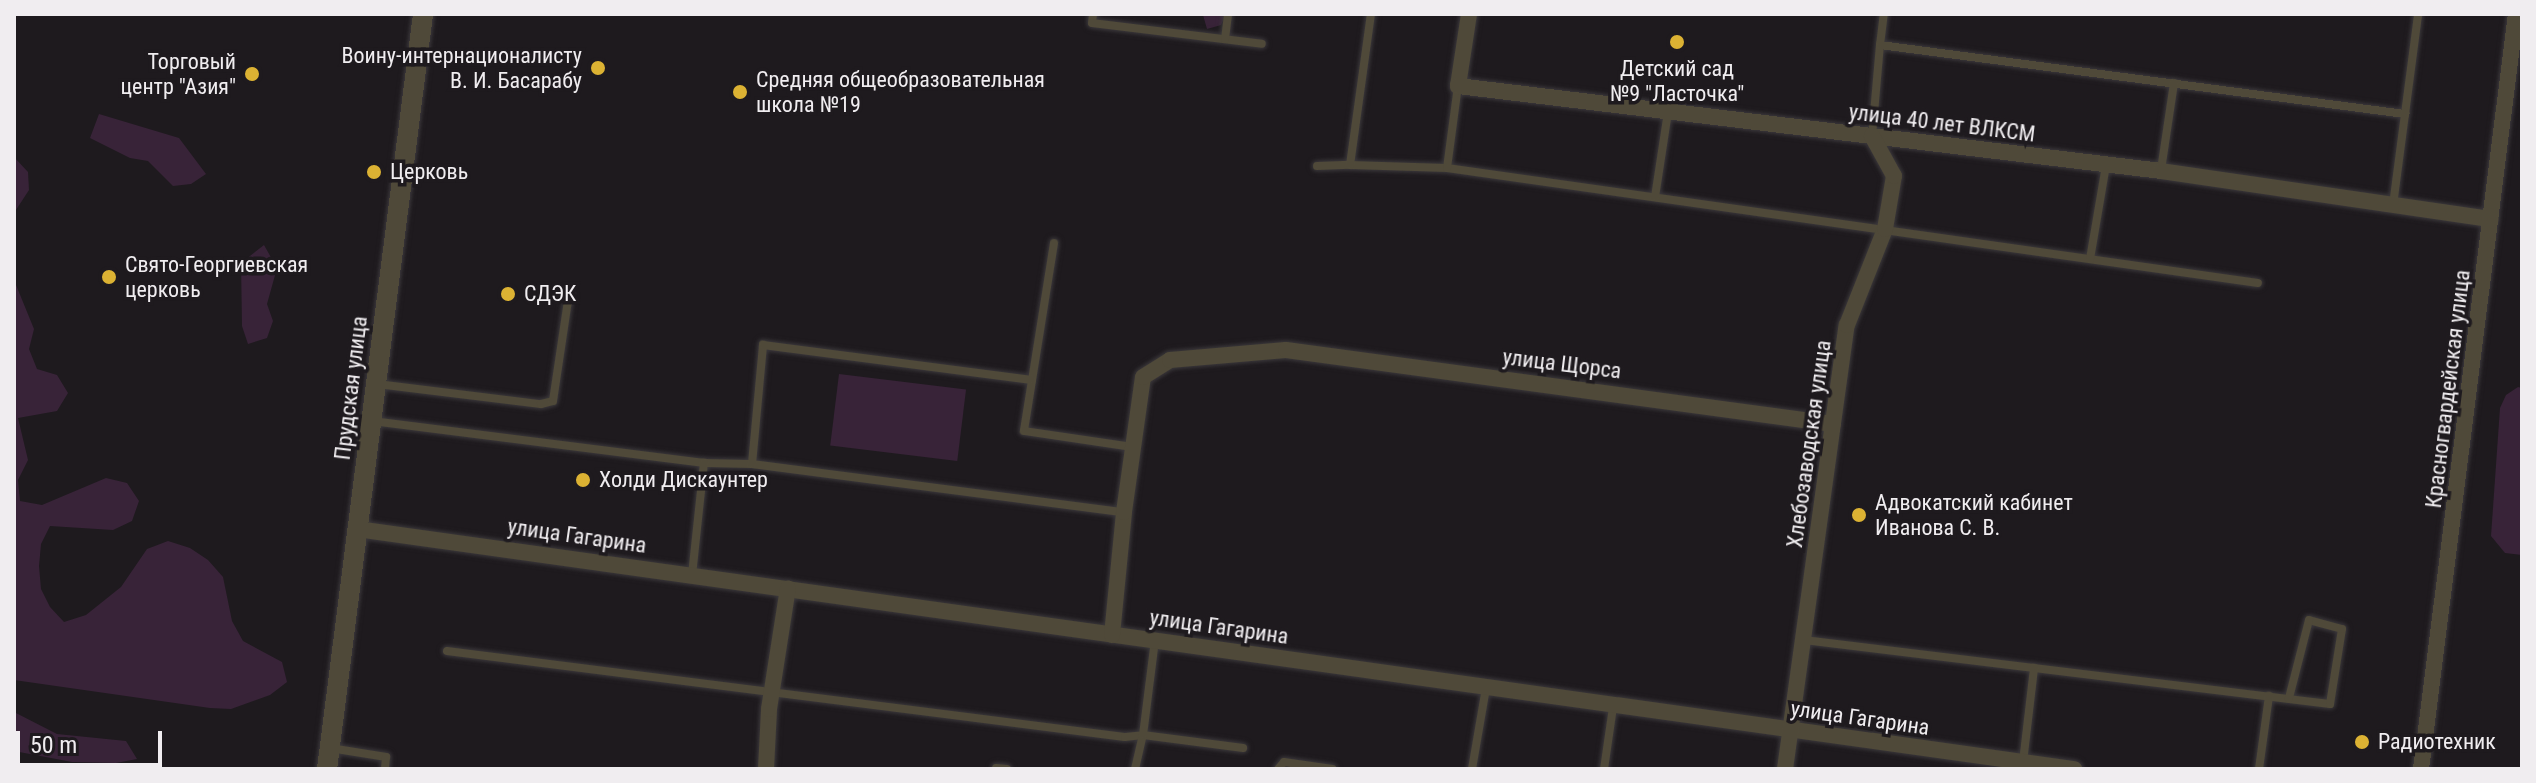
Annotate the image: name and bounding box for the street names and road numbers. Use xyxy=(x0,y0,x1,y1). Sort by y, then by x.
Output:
street label: улица 40 лет ВЛКСМ xyxy=(1847,98,2037,148)
street label: Красногвардейская улица xyxy=(2420,268,2476,510)
street label: Прудская улица xyxy=(329,314,373,462)
street label: Хлебозаводская улица xyxy=(1781,339,1837,549)
street label: улица Щорса xyxy=(1501,344,1623,384)
street label: улица Гагарина xyxy=(506,513,648,559)
street label: улица Гагарина xyxy=(1148,604,1290,650)
street label: улица Гагарина xyxy=(1789,695,1931,741)

